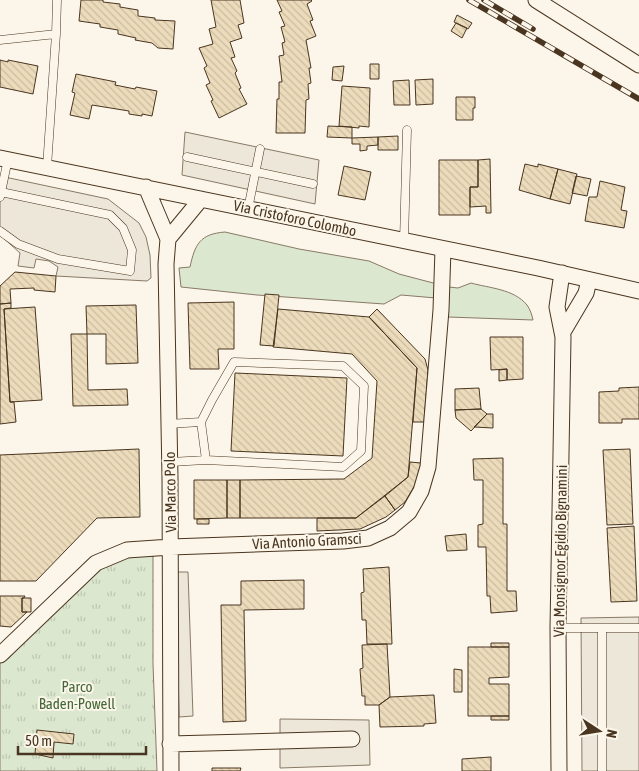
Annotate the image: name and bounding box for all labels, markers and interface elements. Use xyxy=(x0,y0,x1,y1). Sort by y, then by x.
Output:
street label: Via Cristoforo Colombo xyxy=(232,197,358,239)
street label: Via Marco Polo xyxy=(161,451,179,533)
street label: Via Monsignor Egidio Bignamini xyxy=(550,465,570,637)
street label: Via Antonio Gramsci xyxy=(252,530,362,552)
park label: Parco Baden-Powell xyxy=(39,678,115,712)
north arrow xyxy=(574,706,624,756)
scale bar xyxy=(18,724,145,756)
text: N xyxy=(603,728,620,739)
text: 50 m xyxy=(25,732,52,749)

